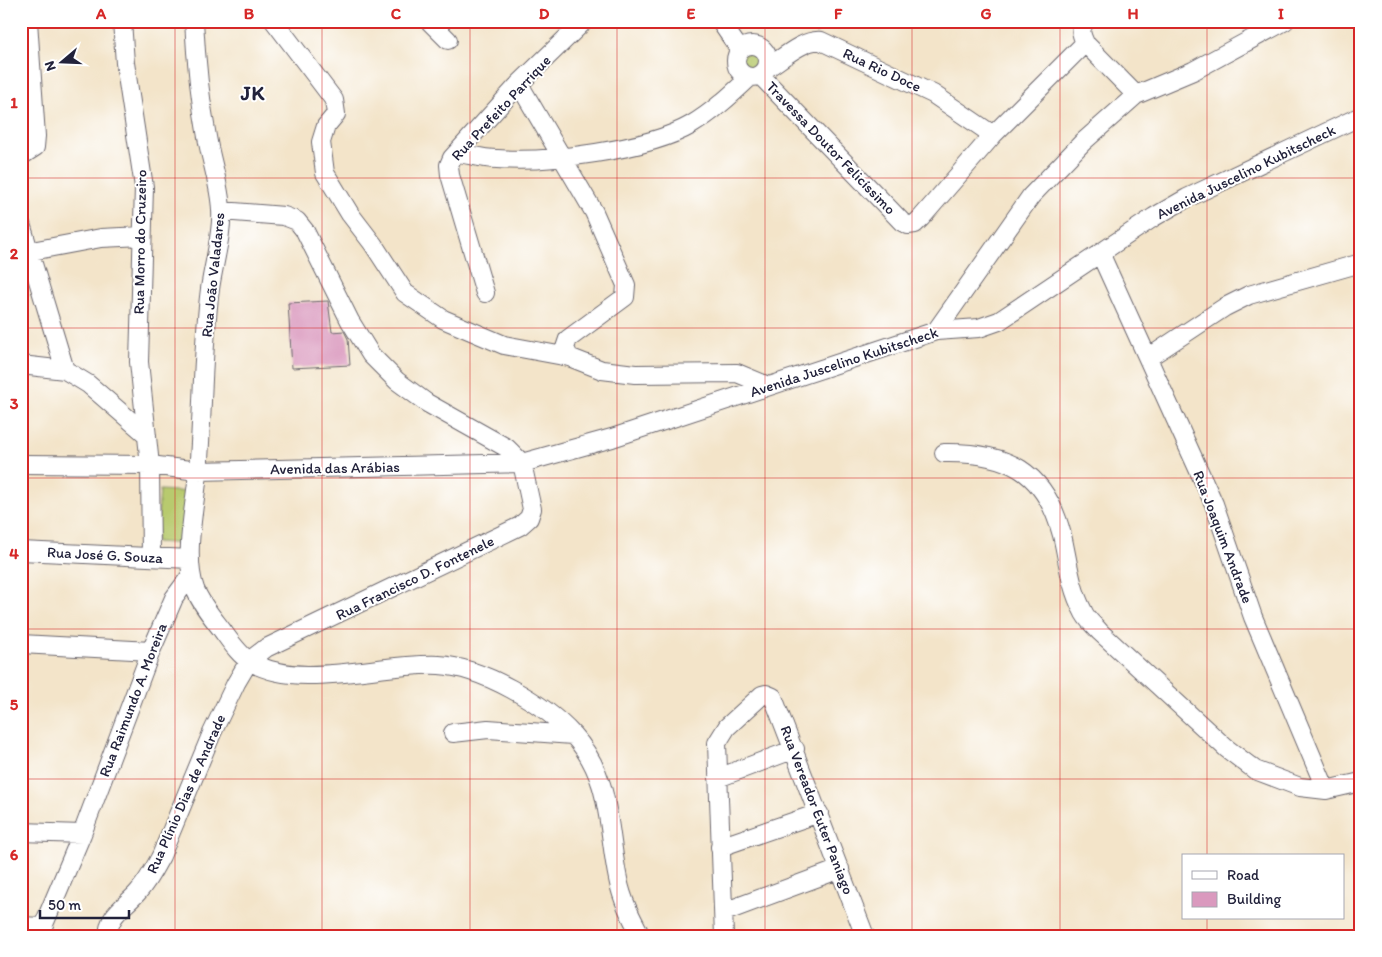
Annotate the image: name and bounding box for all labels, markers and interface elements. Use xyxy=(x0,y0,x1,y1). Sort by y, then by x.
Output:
text: A xyxy=(95,4,107,23)
text: B xyxy=(244,4,255,23)
text: C xyxy=(391,4,402,23)
text: D xyxy=(539,4,550,23)
text: E xyxy=(687,4,696,23)
text: F xyxy=(834,4,843,23)
text: G xyxy=(980,4,992,23)
text: H xyxy=(1127,4,1139,23)
text: I xyxy=(1278,4,1284,23)
north arrow xyxy=(38,38,88,88)
street label: Rua Rio Doce xyxy=(840,44,924,96)
street label: Rua Prefeito Parrique xyxy=(447,52,555,164)
text: N xyxy=(41,59,60,73)
street label: Travessa Doutor Felicíssimo xyxy=(763,78,899,218)
district label: JK xyxy=(240,81,266,105)
text: 1 xyxy=(10,93,18,112)
street label: Avenida Juscelino Kubitscheck xyxy=(1154,121,1339,223)
street label: Rua Morro do Cruzeiro xyxy=(130,169,150,315)
street label: Rua João Valadares xyxy=(197,211,229,338)
text: 2 xyxy=(10,244,19,263)
street label: Avenida Juscelino Kubitscheck xyxy=(748,323,941,401)
text: 3 xyxy=(10,394,19,413)
street label: Avenida das Arábias xyxy=(270,458,400,478)
street label: Rua Joaquim Andrade xyxy=(1189,468,1257,606)
street label: Rua Francisco D. Fontenele xyxy=(333,532,497,624)
street label: Rua José G. Souza xyxy=(46,543,164,567)
text: 4 xyxy=(9,544,19,563)
street label: Rua Raimundo A. Moreira xyxy=(95,620,171,780)
text: 5 xyxy=(10,695,19,714)
street label: Rua Plínio Dias de Andrade xyxy=(143,712,229,876)
street label: Rua Vereador Euter Paniago xyxy=(776,723,858,897)
text: 6 xyxy=(10,845,19,864)
legend xyxy=(1182,854,1344,920)
text: Road xyxy=(1227,866,1260,884)
scale bar xyxy=(40,887,129,919)
text: Building xyxy=(1227,890,1281,908)
text: 50 m xyxy=(48,896,81,914)

